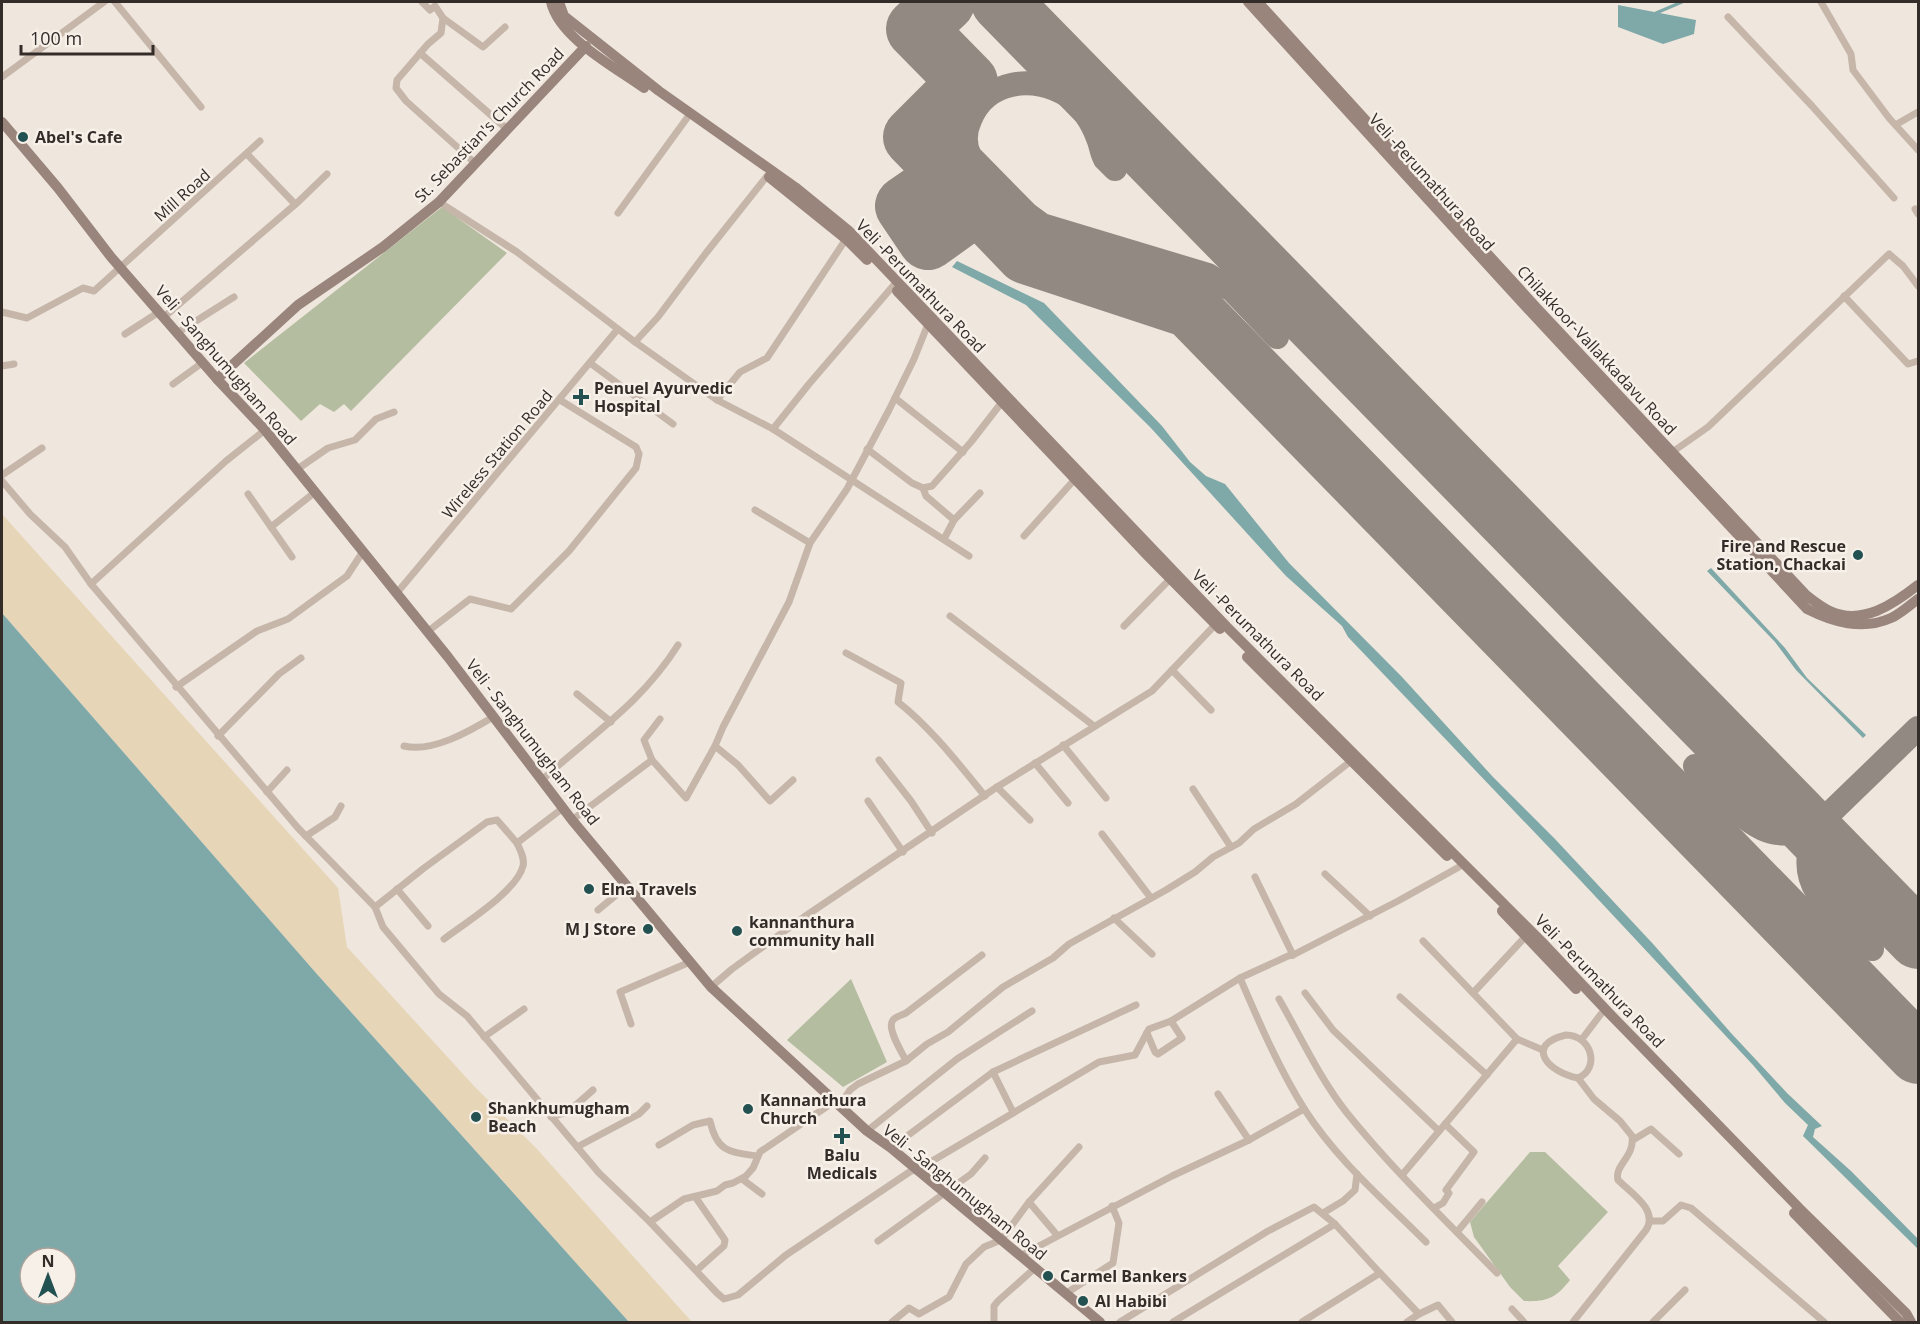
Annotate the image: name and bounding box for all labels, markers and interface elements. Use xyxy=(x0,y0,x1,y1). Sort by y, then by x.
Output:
scale bar xyxy=(21,18,153,56)
text: 100 m xyxy=(30,26,82,50)
street label: St. Sebastian's Church Road xyxy=(409,43,569,207)
street label: Veli -Perumathura Road xyxy=(1364,109,1500,255)
place label: Abel's Cafe xyxy=(35,126,122,148)
marker: Abel's Cafe xyxy=(16,130,30,144)
street label: Mill Road xyxy=(149,164,215,226)
street label: Veli -Perumathura Road xyxy=(851,214,991,358)
street label: Chilakkoor-Vallakkadavu Road xyxy=(1512,260,1682,440)
street label: Veli - Sanghumugham Road xyxy=(150,280,302,450)
place label: Penuel Ayurvedic Hospital xyxy=(594,377,733,417)
street label: Wireless Station Road xyxy=(437,385,557,523)
marker: Penuel Ayurvedic Hospital xyxy=(572,388,590,406)
place label: Fire and Rescue Station, Chackai xyxy=(1717,535,1846,575)
marker: Fire and Rescue Station, Chackai xyxy=(1851,548,1865,562)
street label: Veli -Perumathura Road xyxy=(1187,564,1329,706)
street label: Veli - Sanghumugham Road xyxy=(461,654,605,830)
place label: Elna Travels xyxy=(601,878,697,900)
marker: Elna Travels xyxy=(582,882,596,896)
street label: Veli -Perumathura Road xyxy=(1530,909,1670,1053)
place label: kannanthura community hall xyxy=(749,911,875,951)
place label: M J Store xyxy=(565,918,636,940)
marker: M J Store xyxy=(641,922,655,936)
marker: kannanthura community hall xyxy=(730,924,744,938)
place label: Kannanthura Church xyxy=(760,1089,866,1129)
place label: Shankhumugham Beach xyxy=(488,1097,630,1137)
marker: Kannanthura Church xyxy=(741,1102,755,1116)
marker: Shankhumugham Beach xyxy=(469,1110,483,1124)
street label: Veli - Sanghumugham Road xyxy=(878,1119,1052,1265)
marker: Balu Medicals xyxy=(835,1129,849,1143)
place label: Balu Medicals xyxy=(807,1144,877,1184)
north arrow xyxy=(18,1246,78,1306)
text: N xyxy=(41,1250,55,1272)
place label: Carmel Bankers xyxy=(1060,1265,1187,1287)
marker: Carmel Bankers xyxy=(1041,1269,1055,1283)
place label: Al Habibi xyxy=(1095,1290,1167,1312)
marker: Al Habibi xyxy=(1076,1294,1090,1308)

